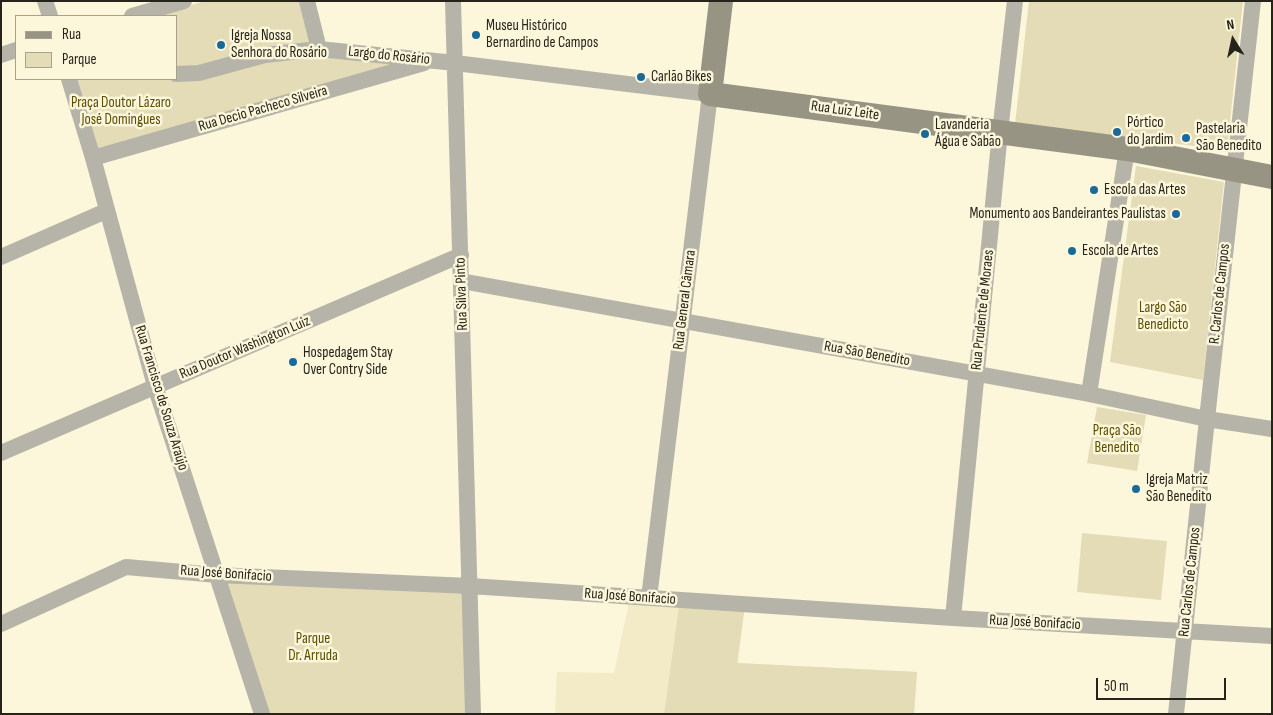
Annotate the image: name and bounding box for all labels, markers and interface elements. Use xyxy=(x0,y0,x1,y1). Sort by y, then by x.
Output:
legend xyxy=(15,15,178,80)
north arrow xyxy=(1208,15,1258,65)
text: N xyxy=(1225,16,1235,34)
place label: Museu Histórico Bernardino de Campos xyxy=(486,17,598,52)
text: Rua xyxy=(62,25,81,44)
place label: Igreja Nossa Senhora do Rosário xyxy=(231,27,327,62)
marker: Museu Histórico Bernardino de Campos xyxy=(470,29,482,41)
marker: Igreja Nossa Senhora do Rosário xyxy=(215,39,227,51)
street label: Largo do Rosário xyxy=(347,43,431,69)
text: Parque xyxy=(62,50,97,69)
place label: Carlão Bikes xyxy=(651,68,712,86)
marker: Carlão Bikes xyxy=(635,71,647,83)
street label: Rua Decio Pacheco Silveira xyxy=(196,82,330,136)
park label: Praça Doutor Lázaro José Domingues xyxy=(71,94,171,129)
street label: Rua Luiz Leite xyxy=(810,97,880,125)
place label: Pórtico do Jardim xyxy=(1127,114,1173,149)
place label: Lavanderia Água e Sabão xyxy=(935,116,1001,151)
place label: Pastelaria São Benedito xyxy=(1196,120,1262,155)
marker: Pórtico do Jardim xyxy=(1111,126,1123,138)
marker: Lavanderia Água e Sabão xyxy=(919,128,931,140)
marker: Pastelaria São Benedito xyxy=(1180,132,1192,144)
place label: Escola das Artes xyxy=(1104,181,1186,199)
marker: Escola das Artes xyxy=(1088,184,1100,196)
place label: Monumento aos Bandeirantes Paulistas xyxy=(969,205,1166,223)
marker: Monumento aos Bandeirantes Paulistas xyxy=(1170,208,1182,220)
place label: Escola de Artes xyxy=(1082,242,1158,260)
street label: R. Carlos de Campos xyxy=(1206,243,1234,345)
marker: Escola de Artes xyxy=(1066,245,1078,257)
street label: Rua General Câmara xyxy=(670,249,700,351)
street label: Rua Prudente de Moraes xyxy=(968,249,998,371)
street label: Rua Silva Pinto xyxy=(452,257,472,331)
park label: Largo São Benedicto xyxy=(1138,299,1188,334)
street label: Rua Doutor Washington Luiz xyxy=(177,312,313,384)
street label: Rua Francisco de Souza Araújo xyxy=(130,323,192,473)
street label: Rua São Benedito xyxy=(823,338,911,370)
place label: Hospedagem Stay Over Contry Side xyxy=(303,344,393,379)
marker: Hospedagem Stay Over Contry Side xyxy=(287,356,299,368)
park label: Praça São Benedito xyxy=(1093,422,1141,457)
place label: Igreja Matriz São Benedito xyxy=(1146,471,1212,506)
marker: Igreja Matriz São Benedito xyxy=(1130,483,1142,495)
street label: Rua Carlos de Campos xyxy=(1175,526,1205,638)
street label: Rua José Bonifacio xyxy=(180,562,272,586)
street label: Rua José Bonifacio xyxy=(584,585,676,609)
street label: Rua José Bonifacio xyxy=(989,612,1081,634)
park label: Parque Dr. Arruda xyxy=(288,630,338,665)
scale bar xyxy=(1098,668,1228,700)
text: 50 m xyxy=(1104,677,1129,696)

